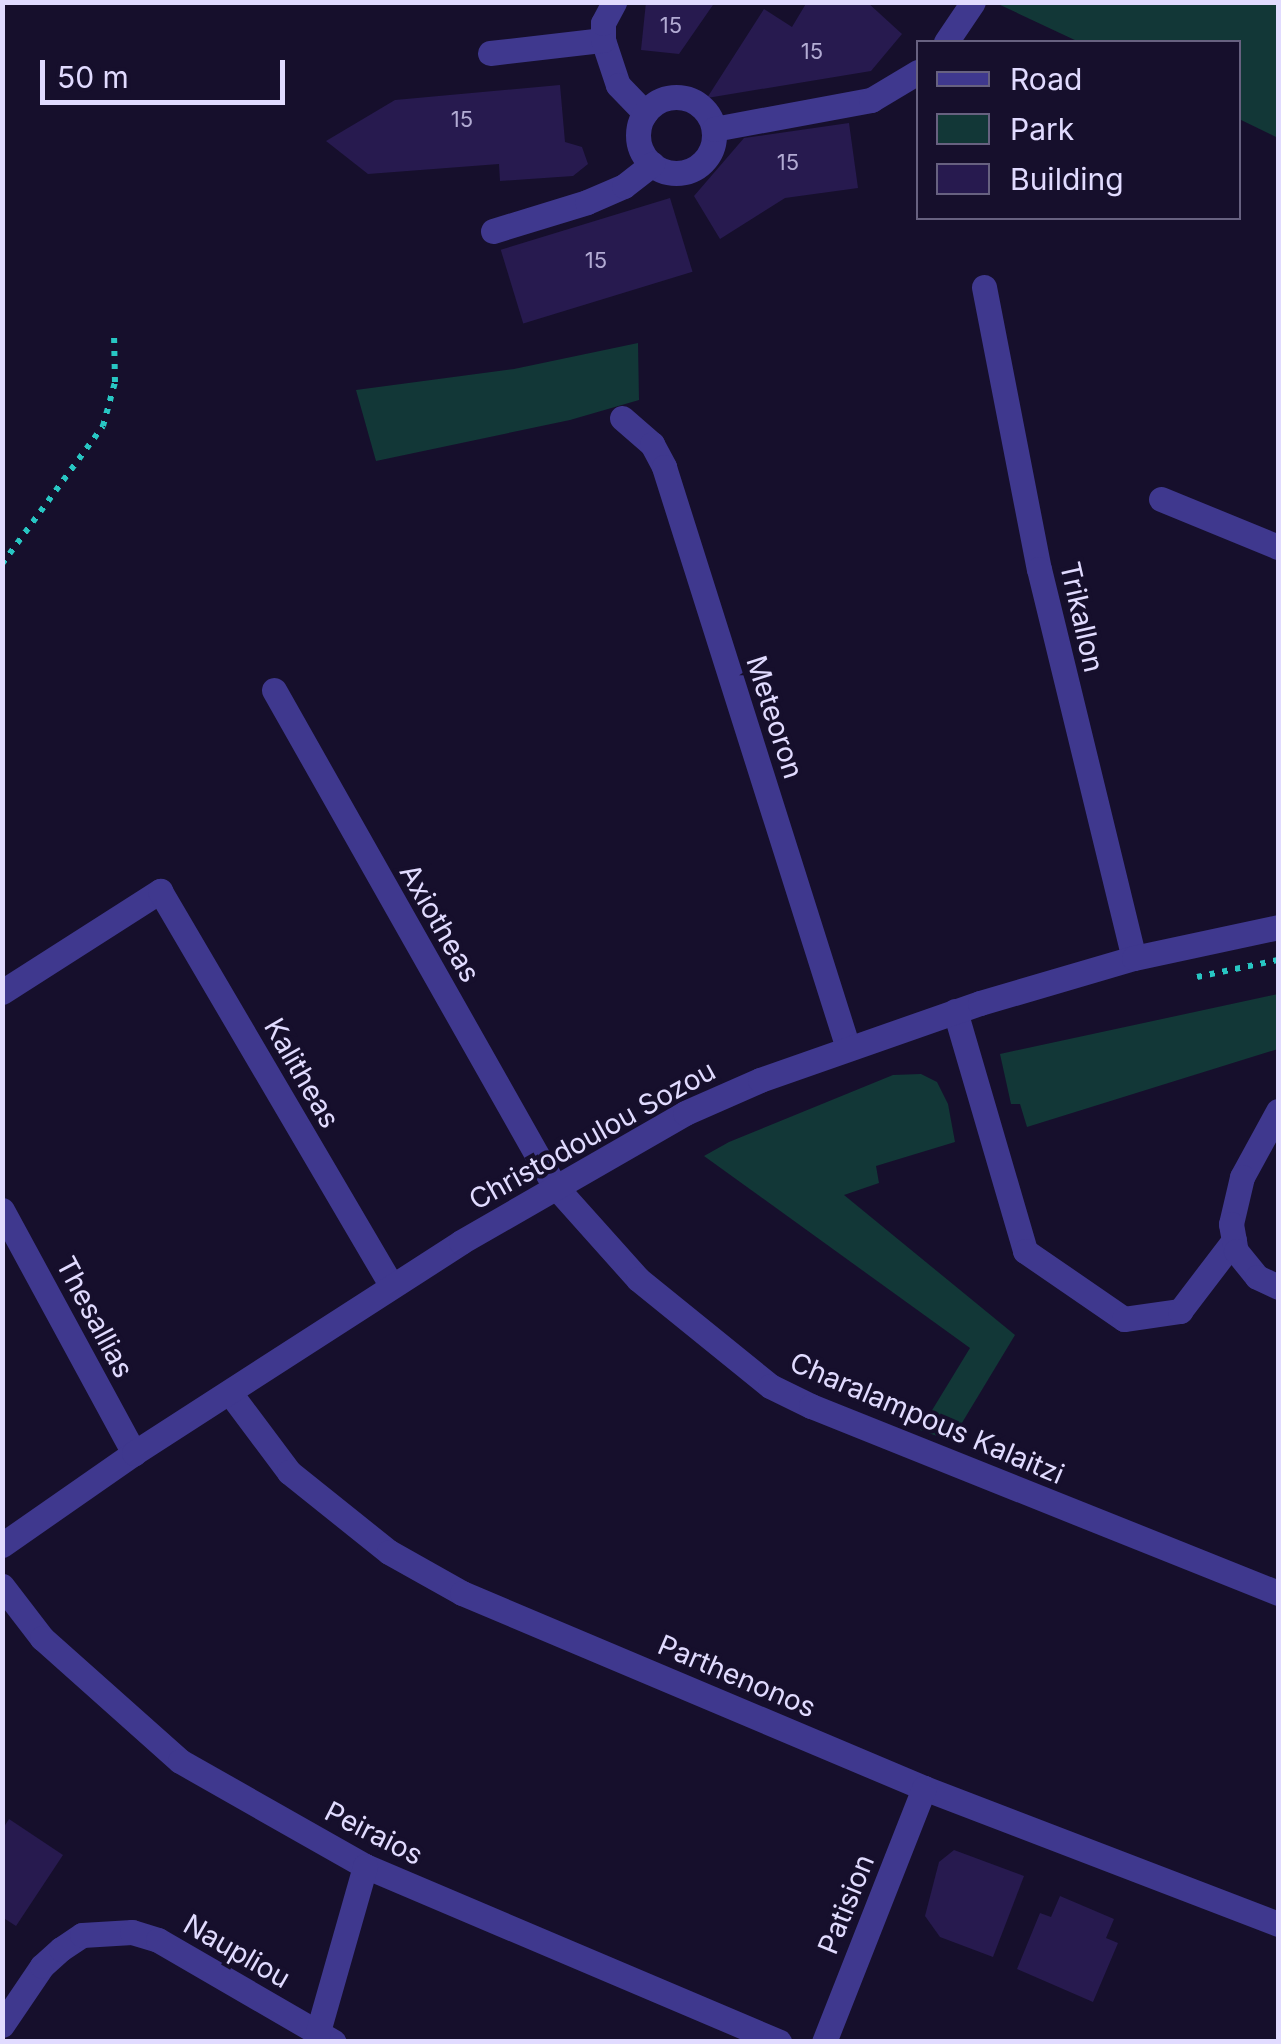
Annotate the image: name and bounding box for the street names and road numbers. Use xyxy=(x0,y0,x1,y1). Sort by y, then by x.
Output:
street label: Trikallon xyxy=(1053,559,1111,675)
street label: Meteoron xyxy=(739,651,811,783)
street label: Axiotheas xyxy=(393,858,487,988)
street label: Kalitheas xyxy=(257,1012,347,1134)
street label: Christodoulou Sozou xyxy=(463,1053,721,1217)
street label: Thesallias xyxy=(49,1251,141,1383)
street label: Charalampous Kalaitzi xyxy=(785,1345,1069,1491)
street label: Parthenonos xyxy=(653,1628,821,1724)
street label: Peiraios xyxy=(319,1794,429,1872)
street label: Patision xyxy=(811,1849,881,1959)
street label: Naupliou xyxy=(178,1907,296,1995)

